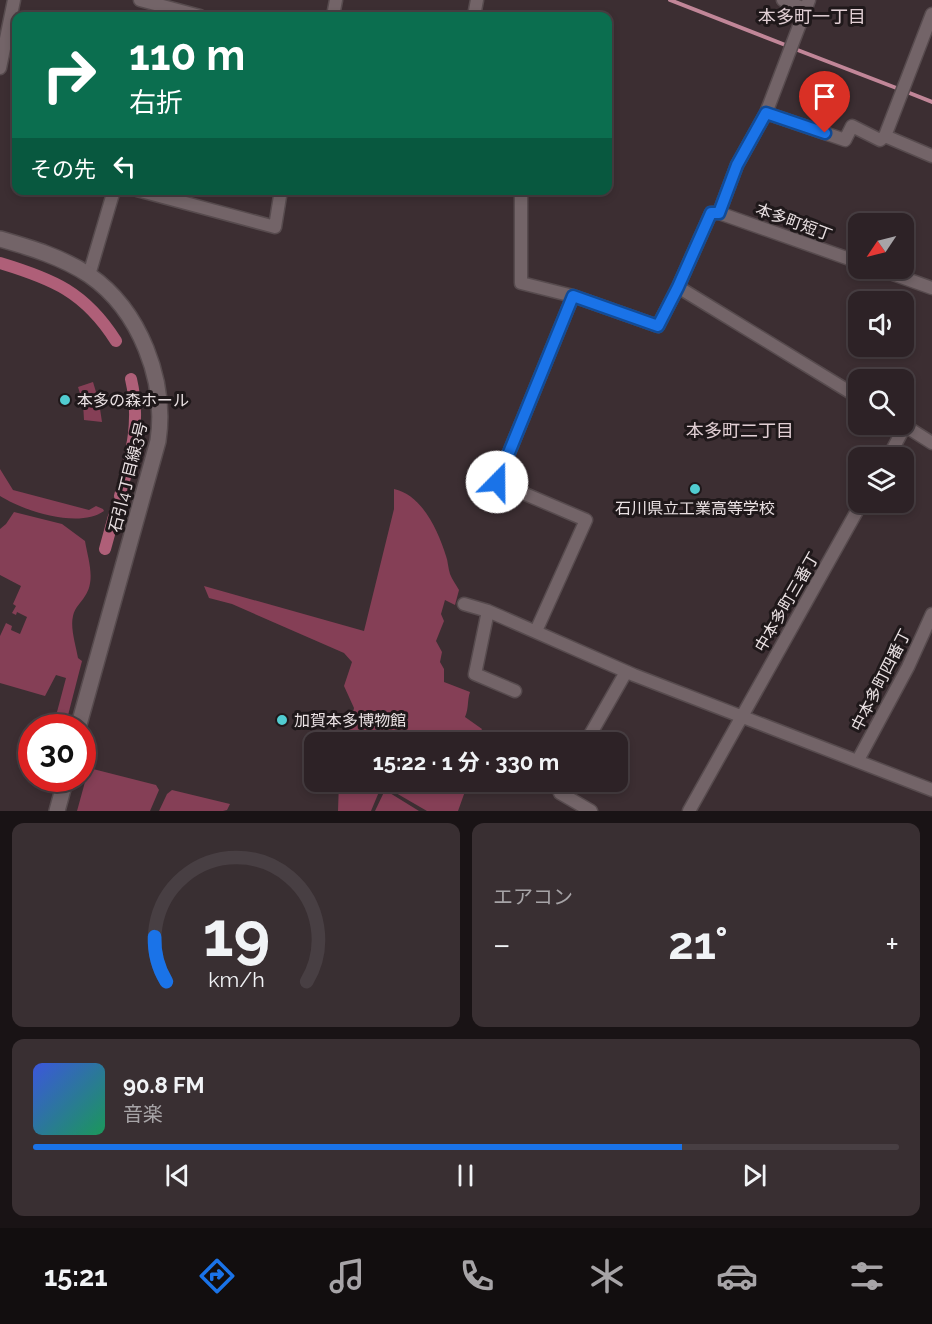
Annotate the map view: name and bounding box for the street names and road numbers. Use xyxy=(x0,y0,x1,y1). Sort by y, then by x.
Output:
street label: 本多町短丁 xyxy=(753,199,835,245)
street label: 石引4丁目線3号 xyxy=(105,420,151,534)
street label: 中本多町三番丁 xyxy=(751,549,823,655)
street label: 中本多町四番丁 xyxy=(847,626,915,734)

